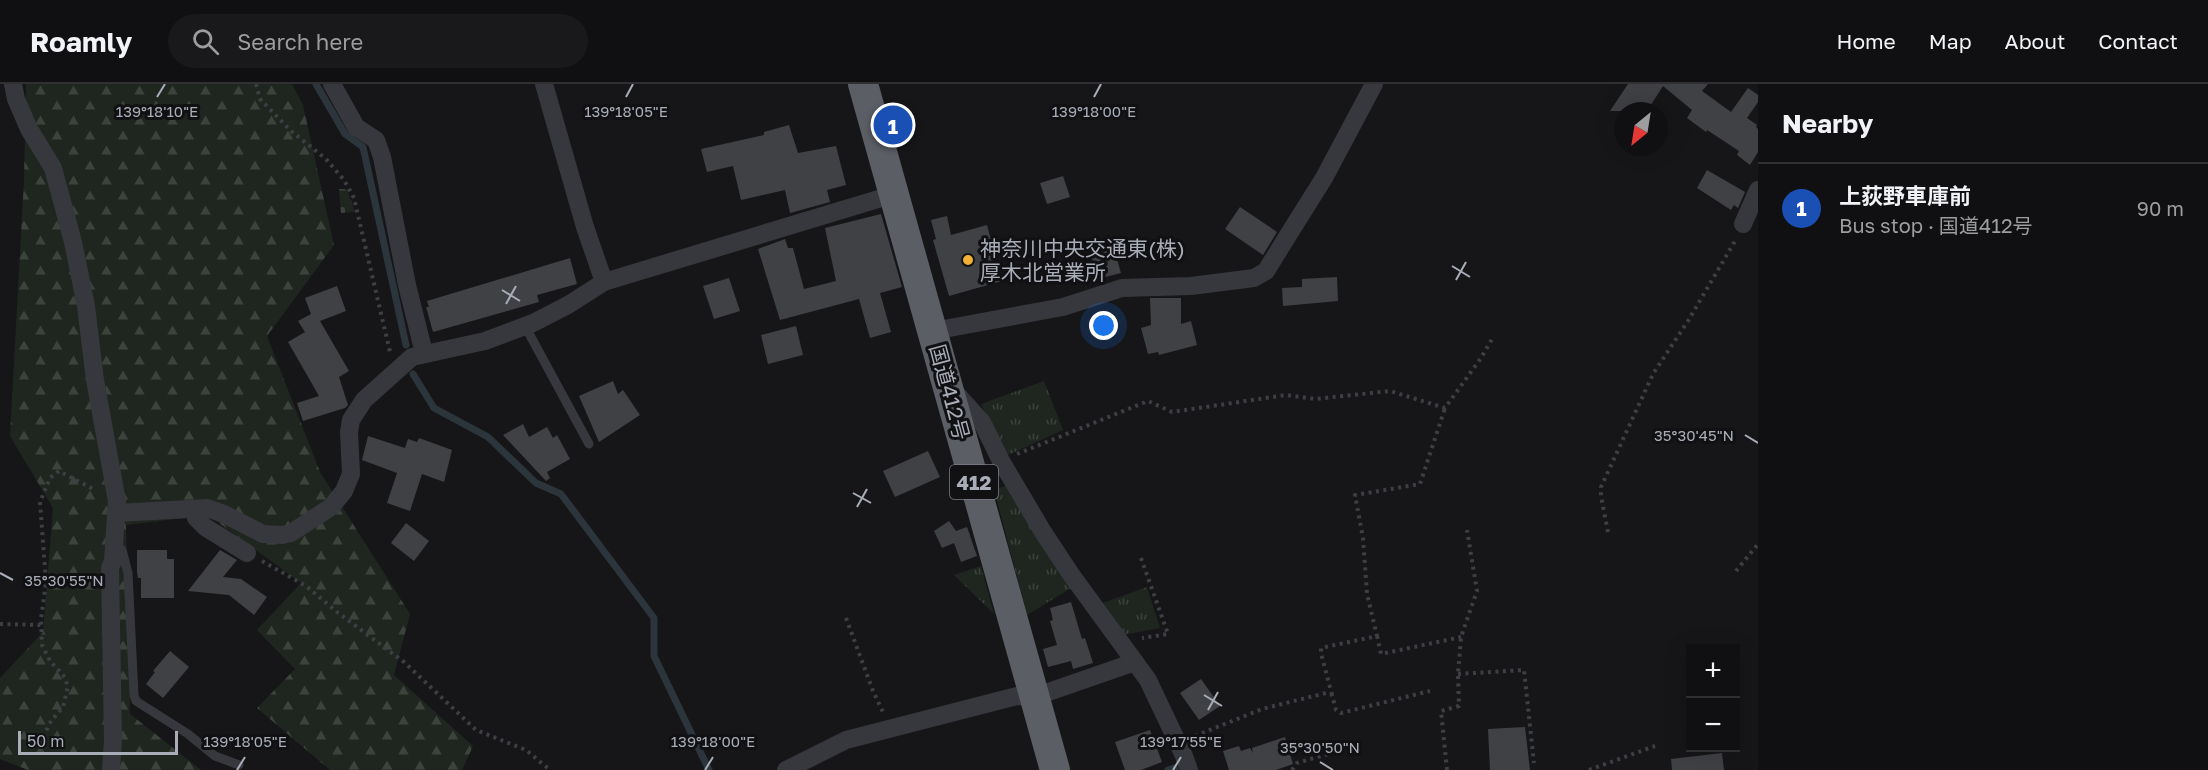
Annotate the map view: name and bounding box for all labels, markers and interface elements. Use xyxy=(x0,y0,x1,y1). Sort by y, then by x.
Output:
search box xyxy=(168,14,588,68)
text: Roamly xyxy=(30,25,132,58)
icon: search xyxy=(189,25,222,58)
text: Search here xyxy=(237,28,363,55)
text: Home xyxy=(1836,28,1896,54)
text: Map xyxy=(1929,28,1972,54)
text: About xyxy=(2005,28,2065,54)
text: Contact xyxy=(2098,28,2178,54)
text: 139°18'10"E xyxy=(116,102,198,120)
text: 139°18'05"E xyxy=(584,102,668,120)
pin: 1 xyxy=(874,102,912,147)
text: 139°18'00"E xyxy=(1052,102,1136,120)
north arrow xyxy=(1614,102,1668,156)
text: Nearby xyxy=(1782,108,1873,139)
text: 上荻野車庫前 xyxy=(1839,182,1971,209)
text: 1 xyxy=(1796,196,1807,220)
text: 90 m xyxy=(2137,196,2184,220)
text: Bus stop · 国道412号 xyxy=(1839,213,2033,237)
place label: 神奈川中央交通東(株) 厚木北営業所 xyxy=(980,235,1185,285)
marker: 神奈川中央交通東(株) 厚木北営業所 xyxy=(961,253,975,267)
your location xyxy=(1089,311,1118,340)
street label: 国道412号 xyxy=(925,341,975,443)
text: 35°30'45"N xyxy=(1654,426,1734,444)
road number: 412 xyxy=(950,465,998,499)
text: 35°30'55"N xyxy=(24,571,104,589)
map controls xyxy=(1686,644,1740,752)
button: + xyxy=(1686,644,1740,698)
button: − xyxy=(1686,698,1740,752)
scale bar xyxy=(18,728,178,756)
text: 50 m xyxy=(27,731,64,751)
text: 139°18'05"E xyxy=(203,732,287,750)
text: 139°18'00"E xyxy=(671,732,755,750)
text: 139°17'55"E xyxy=(1140,732,1222,750)
text: 35°30'50"N xyxy=(1280,738,1360,756)

